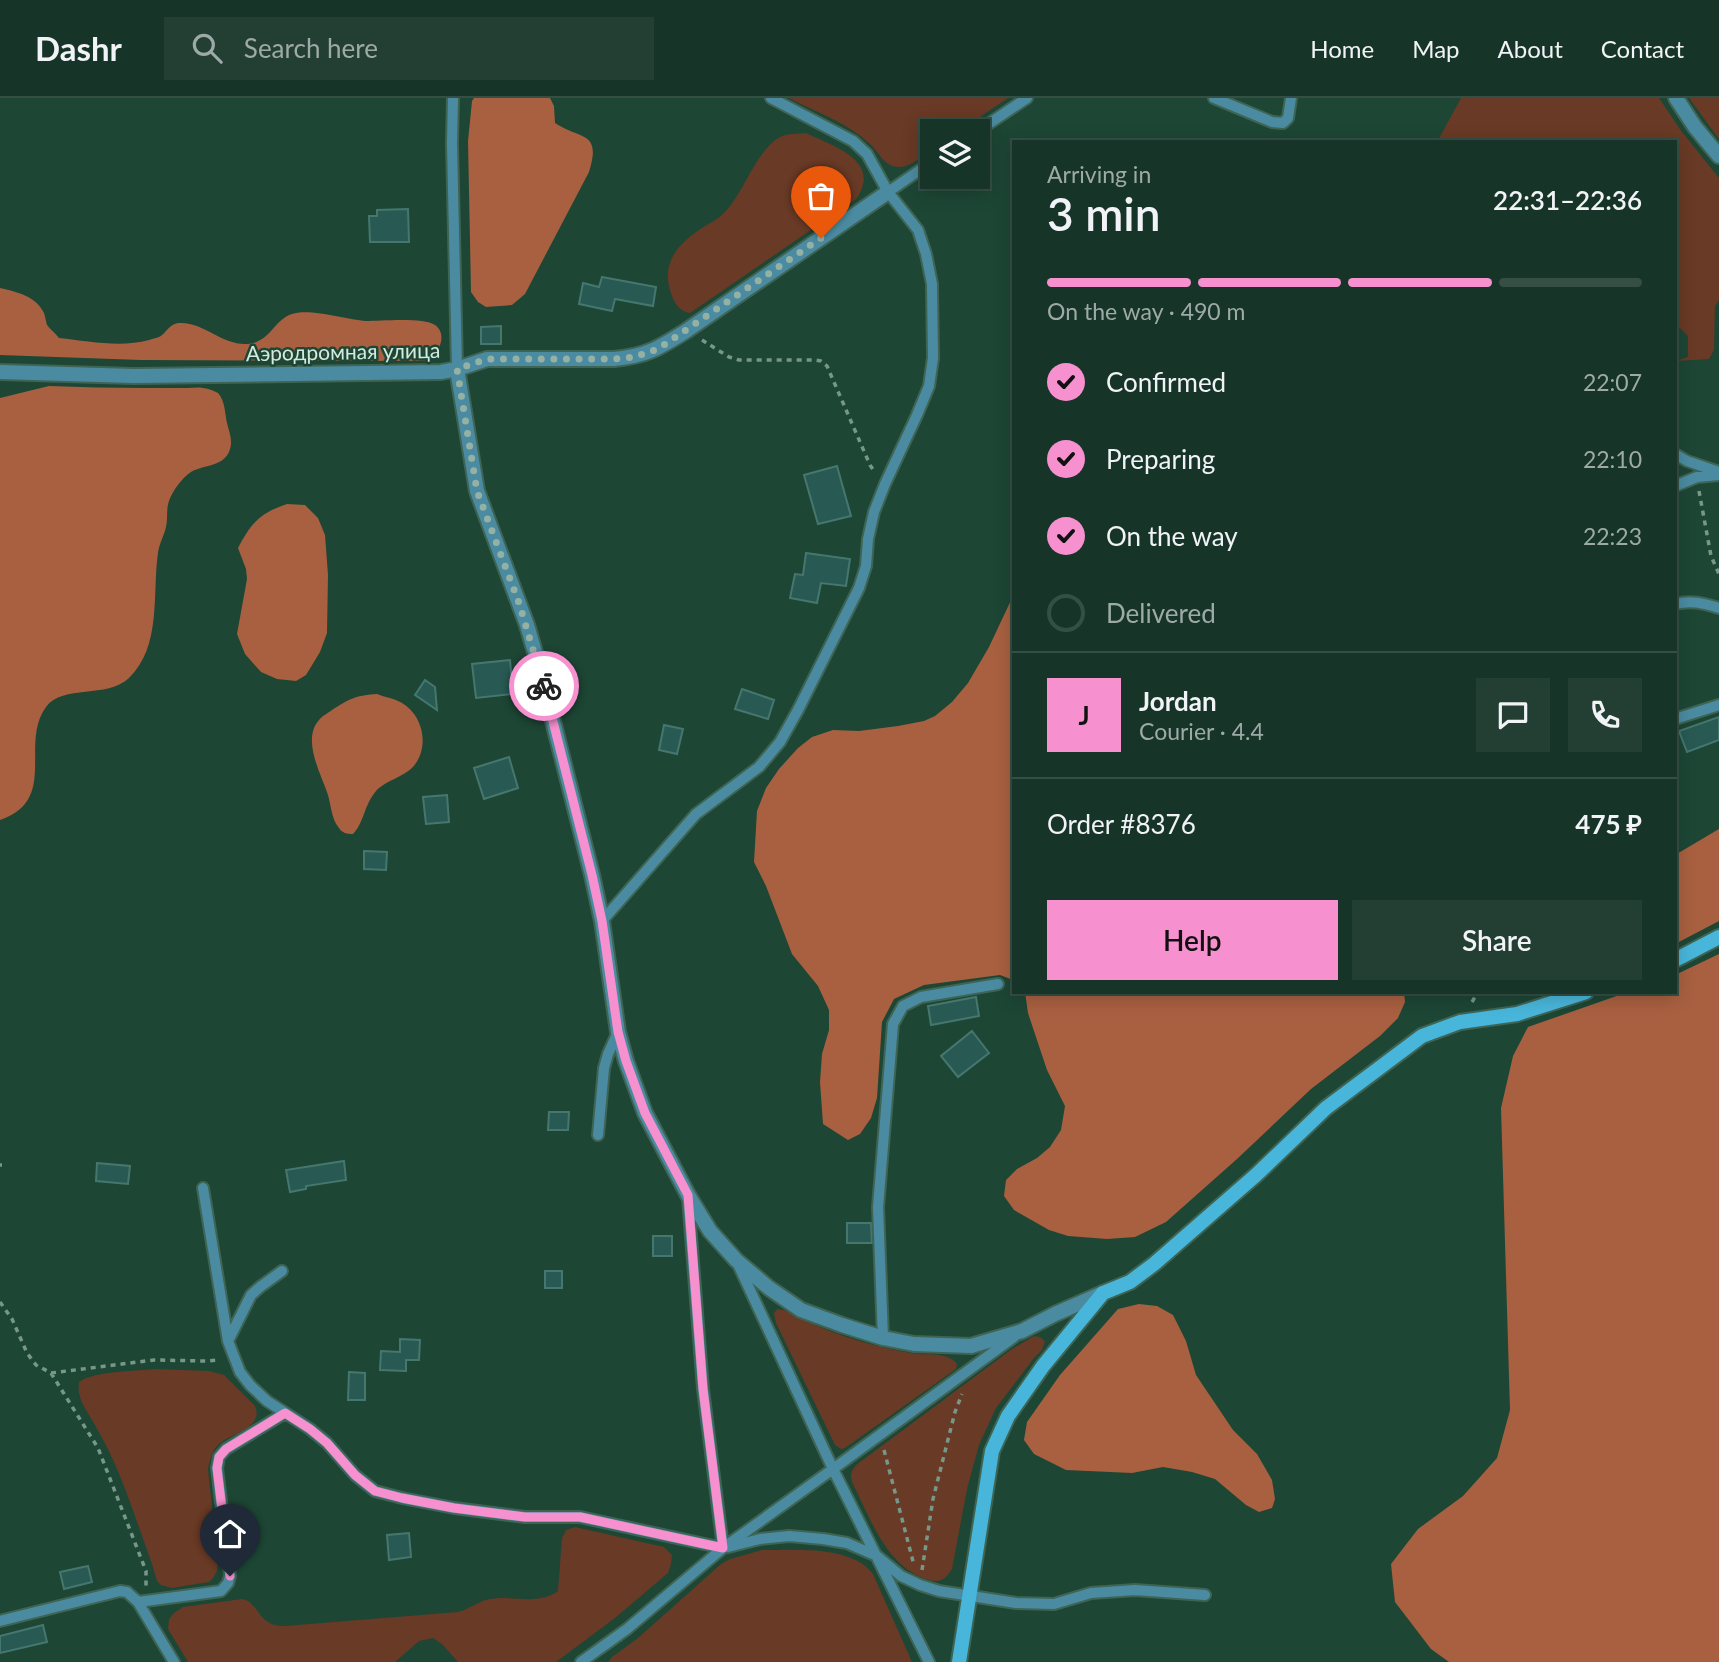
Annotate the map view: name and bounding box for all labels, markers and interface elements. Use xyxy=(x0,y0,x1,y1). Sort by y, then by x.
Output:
search box xyxy=(164,17,654,80)
text: Dashr xyxy=(35,28,122,68)
icon: search xyxy=(188,29,226,67)
text: Search here xyxy=(244,32,378,64)
text: Home xyxy=(1310,34,1374,63)
text: Map xyxy=(1412,34,1460,63)
text: About xyxy=(1498,34,1563,63)
text: Contact xyxy=(1601,34,1684,63)
map controls xyxy=(920,119,990,189)
button: layers xyxy=(920,119,990,189)
text: Arriving in xyxy=(1047,160,1151,188)
pin xyxy=(791,166,851,238)
icon: bag xyxy=(802,177,840,215)
text: 22:31–22:36 xyxy=(1493,184,1642,216)
text: 3 min xyxy=(1047,186,1161,241)
text: On the way · 490 m xyxy=(1047,297,1246,325)
street label: Аэродромная улица xyxy=(246,337,440,365)
icon: check xyxy=(1047,363,1085,401)
text: Confirmed xyxy=(1106,366,1226,398)
text: 22:07 xyxy=(1583,368,1642,396)
icon: check xyxy=(1047,440,1085,478)
text: Preparing xyxy=(1106,443,1215,475)
text: 22:10 xyxy=(1583,445,1642,473)
icon: check xyxy=(1047,517,1085,555)
text: On the way xyxy=(1106,520,1238,552)
text: 22:23 xyxy=(1583,522,1642,550)
text: Delivered xyxy=(1106,597,1216,629)
courier xyxy=(509,651,579,721)
icon: bike xyxy=(525,667,563,705)
button: chat xyxy=(1476,678,1550,752)
button: phone xyxy=(1568,678,1642,752)
text: Jordan xyxy=(1139,685,1217,717)
text: J xyxy=(1078,699,1090,731)
text: Courier · 4.4 xyxy=(1139,717,1264,745)
text: Order #8376 xyxy=(1047,808,1196,840)
text: 475 ₽ xyxy=(1575,808,1642,840)
button: Help xyxy=(1047,900,1338,980)
button: Share xyxy=(1352,900,1642,980)
pin xyxy=(200,1504,260,1576)
icon: home xyxy=(211,1515,249,1553)

